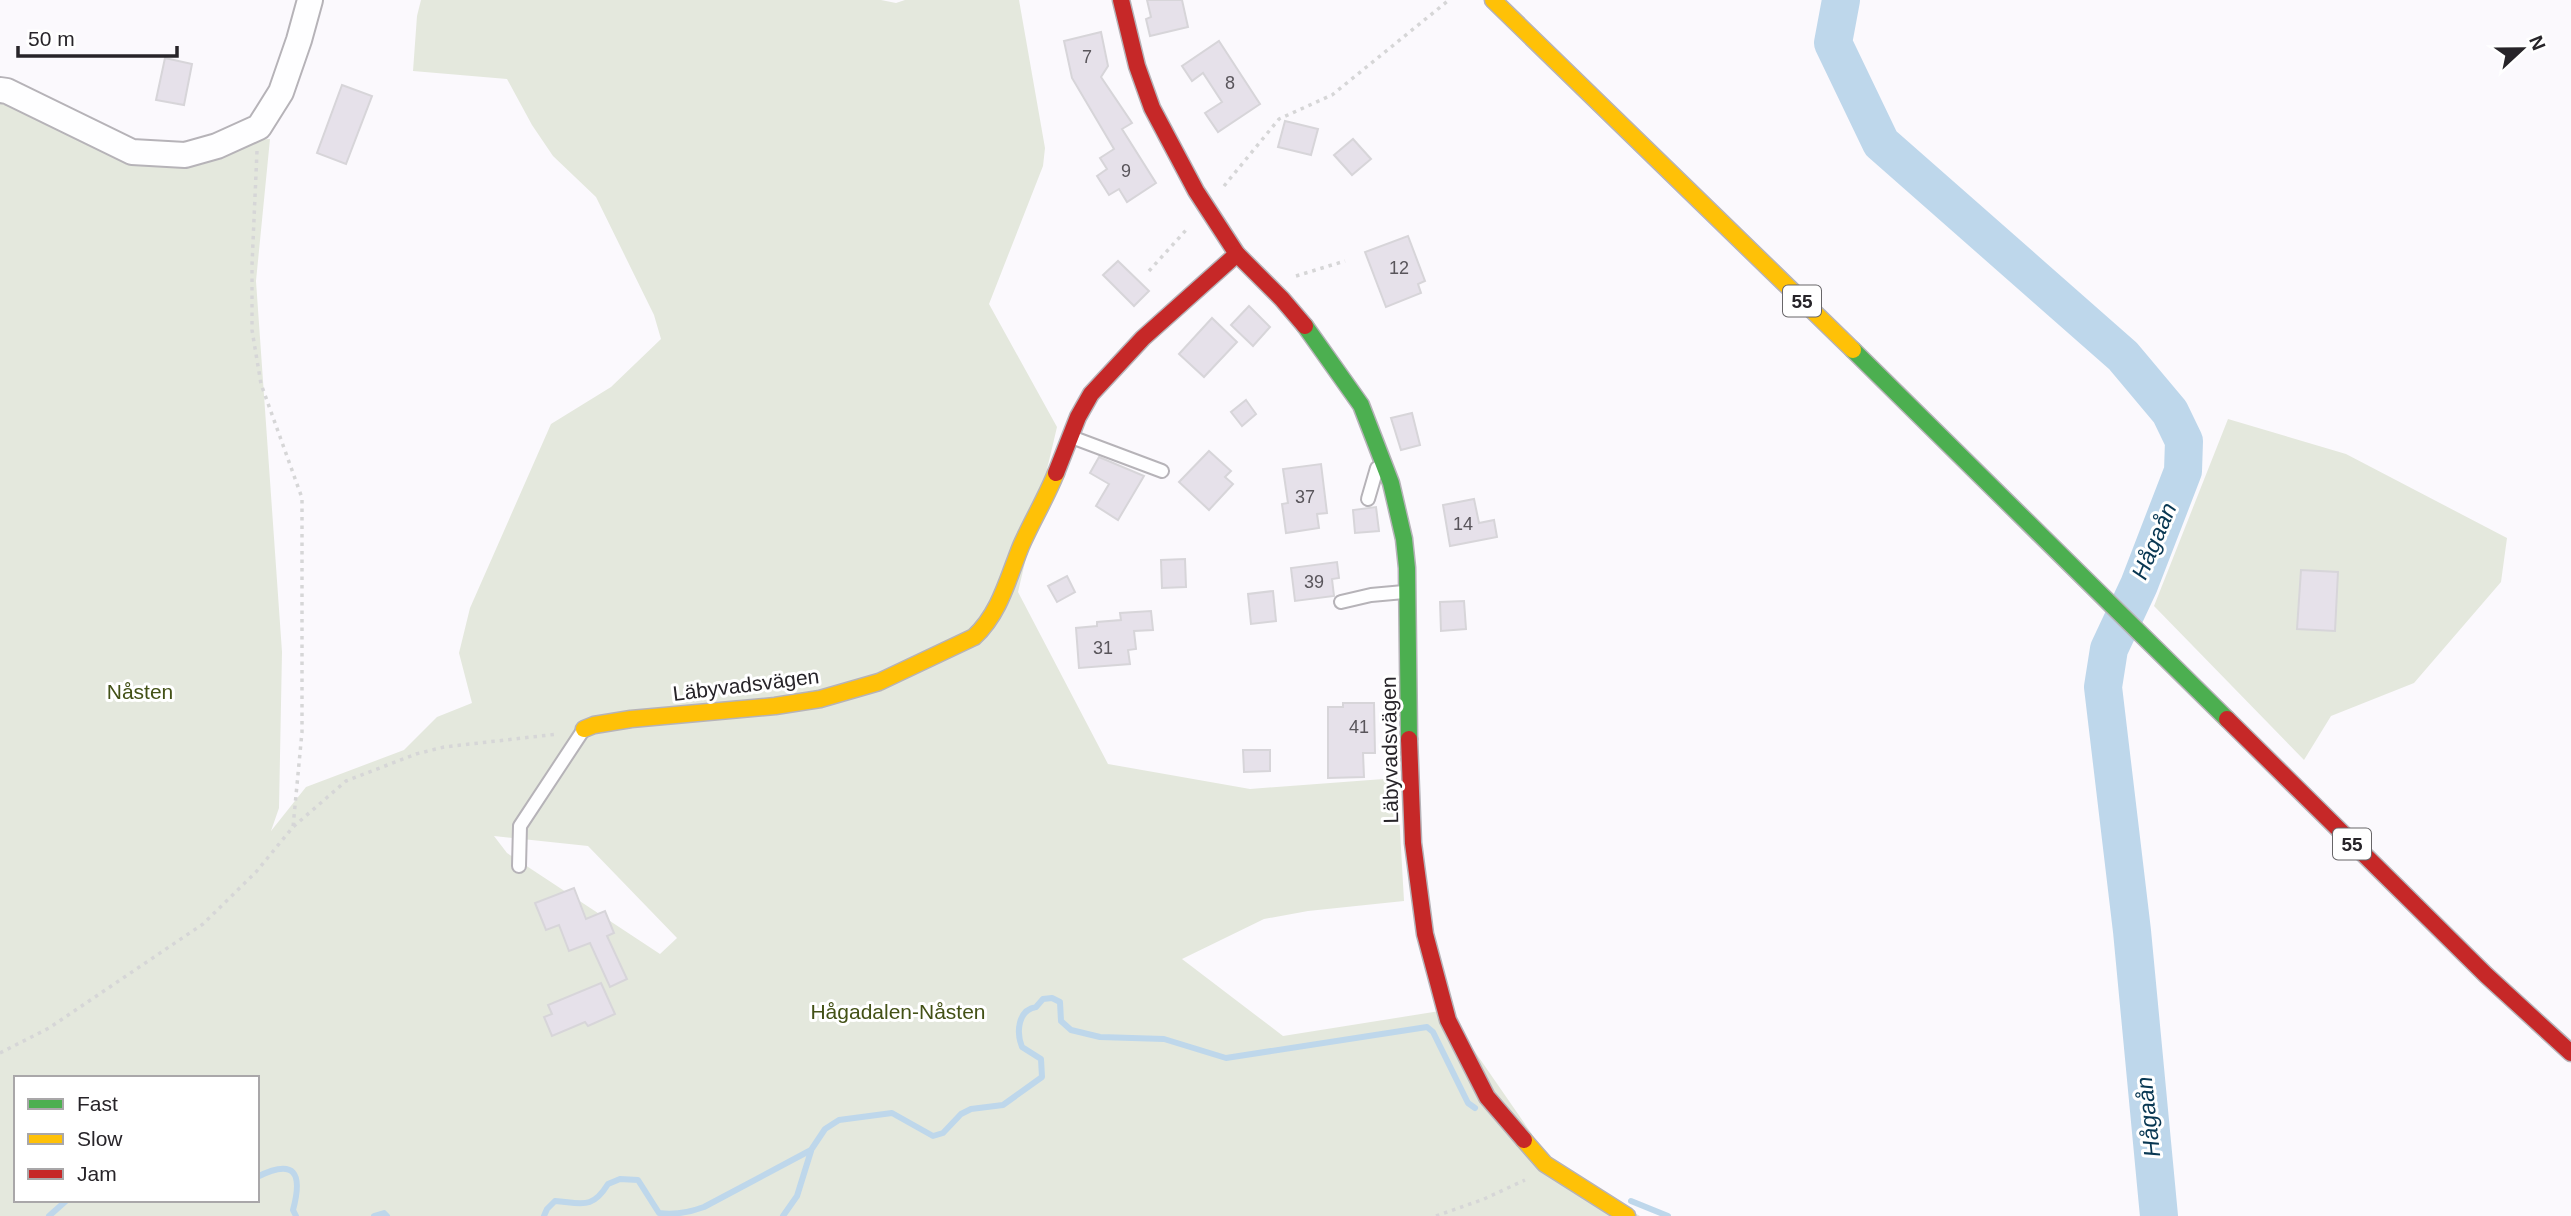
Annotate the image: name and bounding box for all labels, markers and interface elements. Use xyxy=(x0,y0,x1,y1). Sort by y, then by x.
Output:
scale bar xyxy=(18,14,177,58)
north arrow xyxy=(2487,14,2557,84)
text: 50 m xyxy=(28,27,75,50)
text: N xyxy=(2525,33,2550,53)
house number: 7 xyxy=(1082,47,1092,67)
house number: 8 xyxy=(1225,73,1235,93)
house number: 9 xyxy=(1121,161,1131,181)
house number: 12 xyxy=(1389,258,1409,278)
road number: 55 xyxy=(1783,286,1821,316)
house number: 37 xyxy=(1295,487,1315,507)
water label: Hågaån xyxy=(2126,499,2182,583)
house number: 14 xyxy=(1453,514,1473,534)
house number: 39 xyxy=(1304,572,1324,592)
house number: 31 xyxy=(1093,638,1113,658)
street label: Läbyvadsvägen xyxy=(672,664,820,705)
street label: Läbyvadsvägen xyxy=(1377,676,1402,824)
park label: Nåsten xyxy=(107,680,173,703)
house number: 41 xyxy=(1349,717,1369,737)
road number: 55 xyxy=(2333,828,2371,860)
park label: Hågadalen-Nåsten xyxy=(810,1000,986,1023)
legend xyxy=(14,1076,259,1202)
water label: Hågaån xyxy=(2131,1076,2165,1158)
text: Fast xyxy=(77,1092,118,1115)
text: Slow xyxy=(77,1127,123,1150)
text: Jam xyxy=(77,1162,117,1185)

